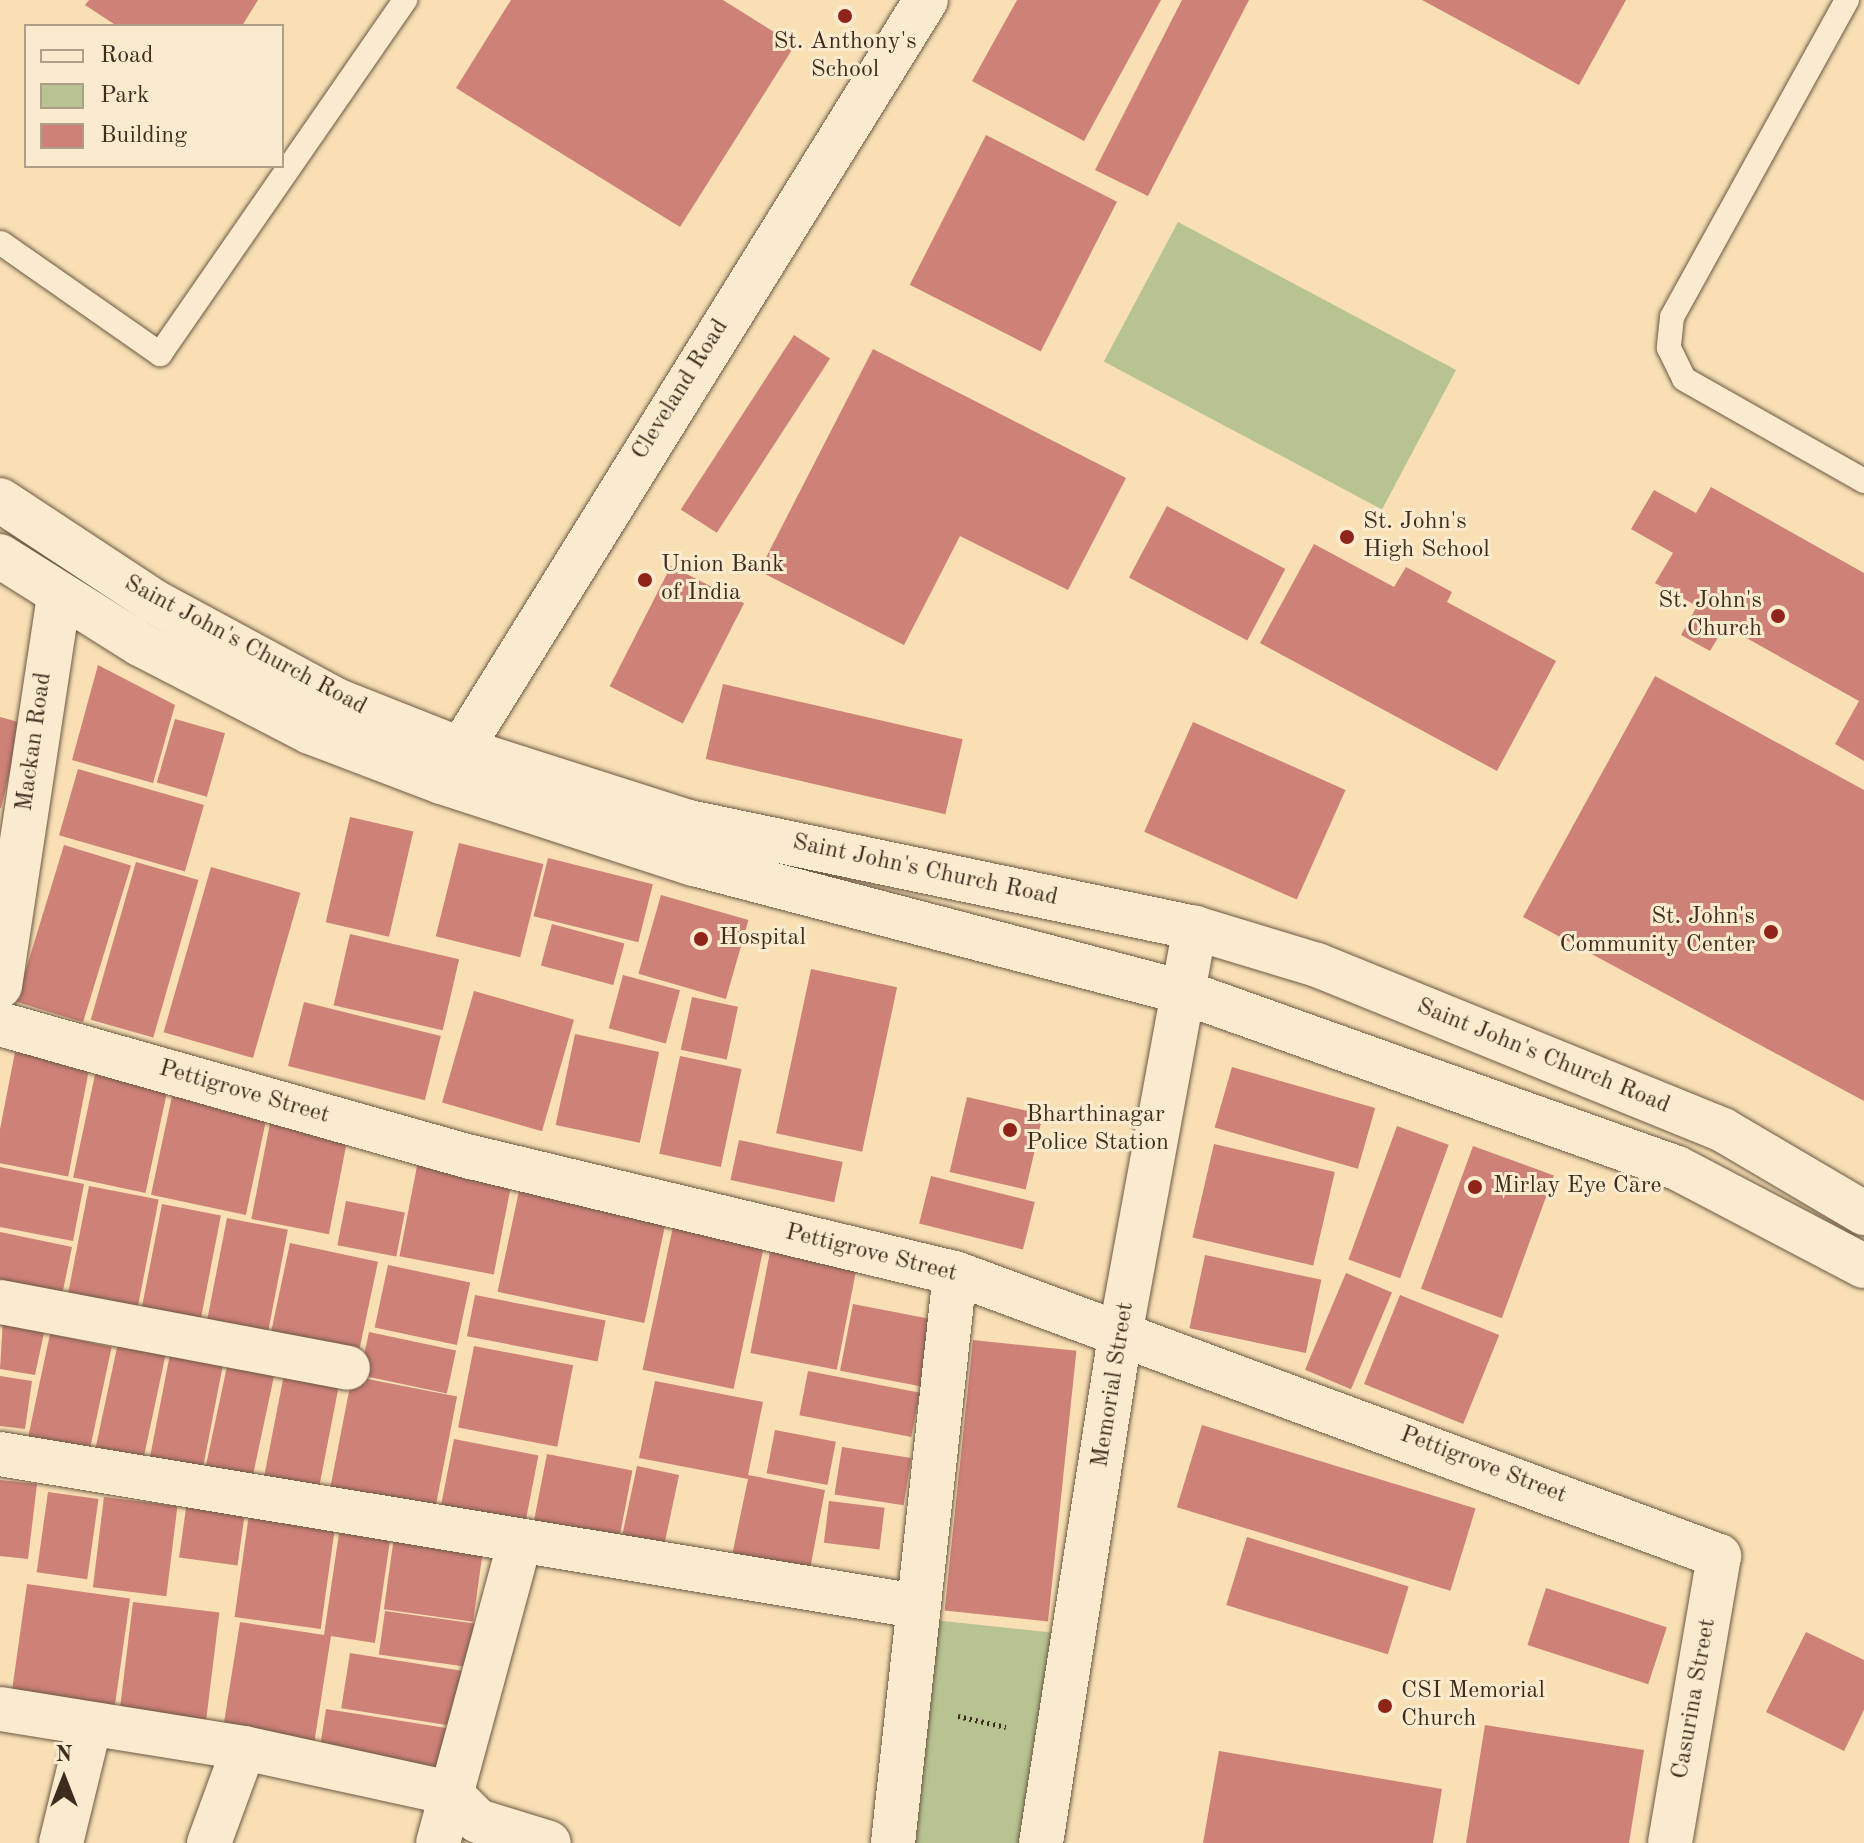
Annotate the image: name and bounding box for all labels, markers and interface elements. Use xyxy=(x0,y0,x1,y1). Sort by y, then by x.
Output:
marker: St. Anthony's School xyxy=(836,7,854,25)
legend xyxy=(24,24,284,168)
place label: St. Anthony's School xyxy=(773,29,917,85)
text: Road xyxy=(100,44,153,68)
text: Park xyxy=(100,84,149,108)
text: Building xyxy=(100,124,187,148)
street label: Cleveland Road xyxy=(626,314,736,466)
place label: St. John's High School xyxy=(1363,509,1490,565)
marker: St. John's High School xyxy=(1338,528,1356,546)
place label: Union Bank of India xyxy=(661,552,785,608)
street label: Saint John's Church Road xyxy=(119,570,371,722)
marker: Union Bank of India xyxy=(636,571,654,589)
place label: St. John's Church xyxy=(1658,588,1762,644)
marker: St. John's Church xyxy=(1769,607,1787,625)
street label: Mackan Road xyxy=(11,671,59,813)
street label: Saint John's Church Road xyxy=(790,829,1060,913)
place label: St. John's Community Center xyxy=(1559,904,1755,960)
marker: St. John's Community Center xyxy=(1762,923,1780,941)
place label: Hospital xyxy=(719,925,806,953)
marker: Hospital xyxy=(690,928,712,950)
street label: Saint John's Church Road xyxy=(1412,993,1674,1121)
street label: Pettigrove Street xyxy=(155,1055,333,1131)
place label: Bharthinagar Police Station xyxy=(1026,1102,1169,1158)
marker: Bharthinagar Police Station xyxy=(1001,1121,1019,1139)
place label: Mirlay Eye Care xyxy=(1493,1173,1662,1201)
marker: Mirlay Eye Care xyxy=(1464,1176,1486,1198)
street label: Pettigrove Street xyxy=(782,1219,960,1289)
street label: Memorial Street xyxy=(1087,1300,1141,1470)
street label: Pettigrove Street xyxy=(1396,1421,1570,1511)
street label: Casurina Street xyxy=(1667,1616,1723,1782)
place label: CSI Memorial Church xyxy=(1401,1678,1545,1734)
marker: CSI Memorial Church xyxy=(1376,1697,1394,1715)
north arrow xyxy=(24,1739,104,1819)
text: N xyxy=(56,1744,72,1766)

